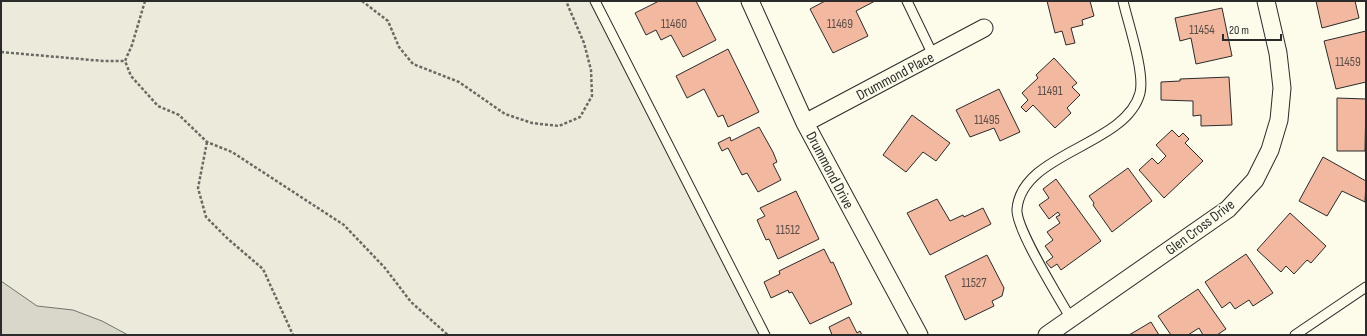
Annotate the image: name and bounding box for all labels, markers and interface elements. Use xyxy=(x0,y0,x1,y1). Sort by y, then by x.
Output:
house number: 11460 xyxy=(661,16,687,32)
house number: 11469 xyxy=(827,16,853,32)
scale bar xyxy=(1223,16,1281,42)
house number: 11454 xyxy=(1189,22,1215,38)
text: 20 m xyxy=(1229,23,1249,38)
street label: Drummond Place xyxy=(853,48,937,105)
house number: 11459 xyxy=(1335,54,1361,70)
house number: 11491 xyxy=(1038,83,1063,99)
house number: 11495 xyxy=(974,112,1000,128)
street label: Drummond Drive xyxy=(801,128,858,212)
street label: Glen Cross Drive xyxy=(1162,195,1239,260)
house number: 11512 xyxy=(776,222,800,238)
house number: 11527 xyxy=(962,275,987,291)

